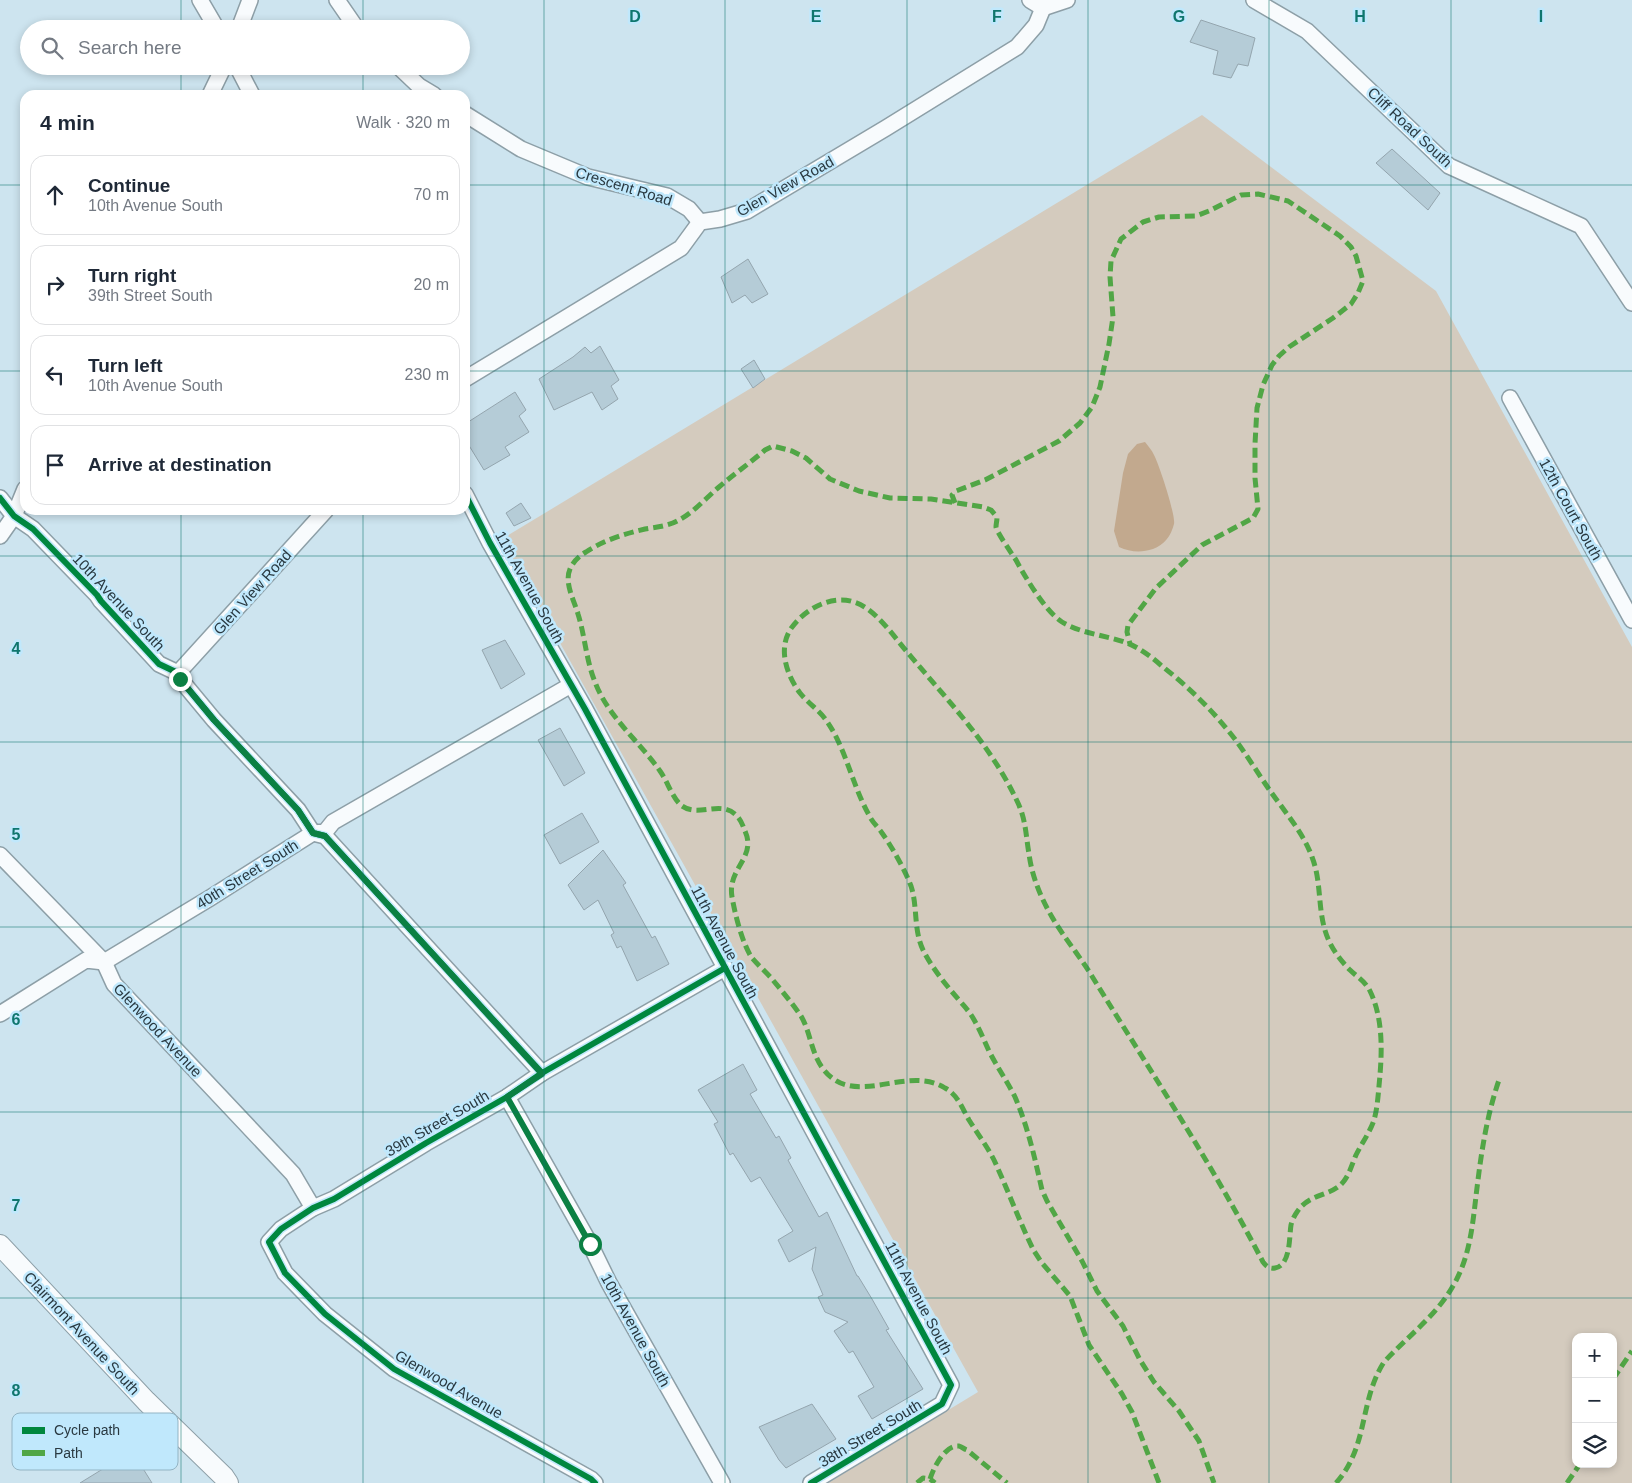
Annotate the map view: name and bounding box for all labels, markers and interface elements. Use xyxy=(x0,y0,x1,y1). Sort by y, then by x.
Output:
text: D xyxy=(629,8,641,25)
text: E xyxy=(811,8,822,25)
text: F xyxy=(992,8,1002,25)
text: G xyxy=(1173,8,1185,25)
text: H xyxy=(1354,8,1366,25)
text: I xyxy=(1539,8,1543,25)
search box xyxy=(20,20,470,75)
icon: search xyxy=(38,34,66,62)
text: Search here xyxy=(78,37,182,58)
street label: Cliff Road South xyxy=(1364,84,1456,170)
text: 4 min xyxy=(40,111,95,134)
text: Walk · 320 m xyxy=(356,114,450,131)
street label: Glen View Road xyxy=(734,152,836,220)
street label: Crescent Road xyxy=(574,163,674,209)
text: Continue xyxy=(88,175,170,196)
icon: ahead xyxy=(41,181,69,209)
text: 70 m xyxy=(413,186,449,203)
text: 10th Avenue South xyxy=(88,197,223,214)
text: Turn right xyxy=(88,265,176,286)
icon: right xyxy=(41,271,69,299)
text: 20 m xyxy=(413,276,449,293)
text: 39th Street South xyxy=(88,287,213,304)
text: Turn left xyxy=(88,355,163,376)
icon: left xyxy=(41,361,69,389)
text: 230 m xyxy=(405,366,449,383)
text: 10th Avenue South xyxy=(88,377,223,394)
icon: arrive xyxy=(41,451,69,479)
text: Arrive at destination xyxy=(88,454,272,475)
street label: 12th Court South xyxy=(1536,455,1606,563)
street label: 11th Avenue South xyxy=(492,528,568,646)
street label: Glen View Road xyxy=(210,546,294,638)
street label: 10th Avenue South xyxy=(70,550,168,654)
text: 4 xyxy=(12,640,21,657)
route end xyxy=(169,668,192,691)
text: 5 xyxy=(12,826,21,843)
street label: 40th Street South xyxy=(193,836,301,912)
street label: 11th Avenue South xyxy=(688,883,762,1001)
street label: Glenwood Avenue xyxy=(110,980,206,1080)
text: 6 xyxy=(12,1011,21,1028)
street label: 39th Street South xyxy=(382,1086,492,1160)
text: 7 xyxy=(12,1197,21,1214)
route start xyxy=(579,1233,602,1256)
street label: 11th Avenue South xyxy=(882,1239,956,1357)
street label: Clairmont Avenue South xyxy=(21,1268,143,1398)
street label: 10th Avenue South xyxy=(598,1271,674,1389)
map controls xyxy=(1572,1333,1617,1468)
button: + xyxy=(1572,1333,1617,1378)
street label: Glenwood Avenue xyxy=(392,1346,506,1422)
button: − xyxy=(1572,1378,1617,1423)
text: 8 xyxy=(12,1382,21,1399)
street label: 38th Street South xyxy=(816,1396,924,1470)
legend xyxy=(12,1413,178,1470)
text: Cycle path xyxy=(54,1422,120,1438)
button: layers xyxy=(1572,1423,1617,1468)
text: Path xyxy=(54,1445,83,1461)

